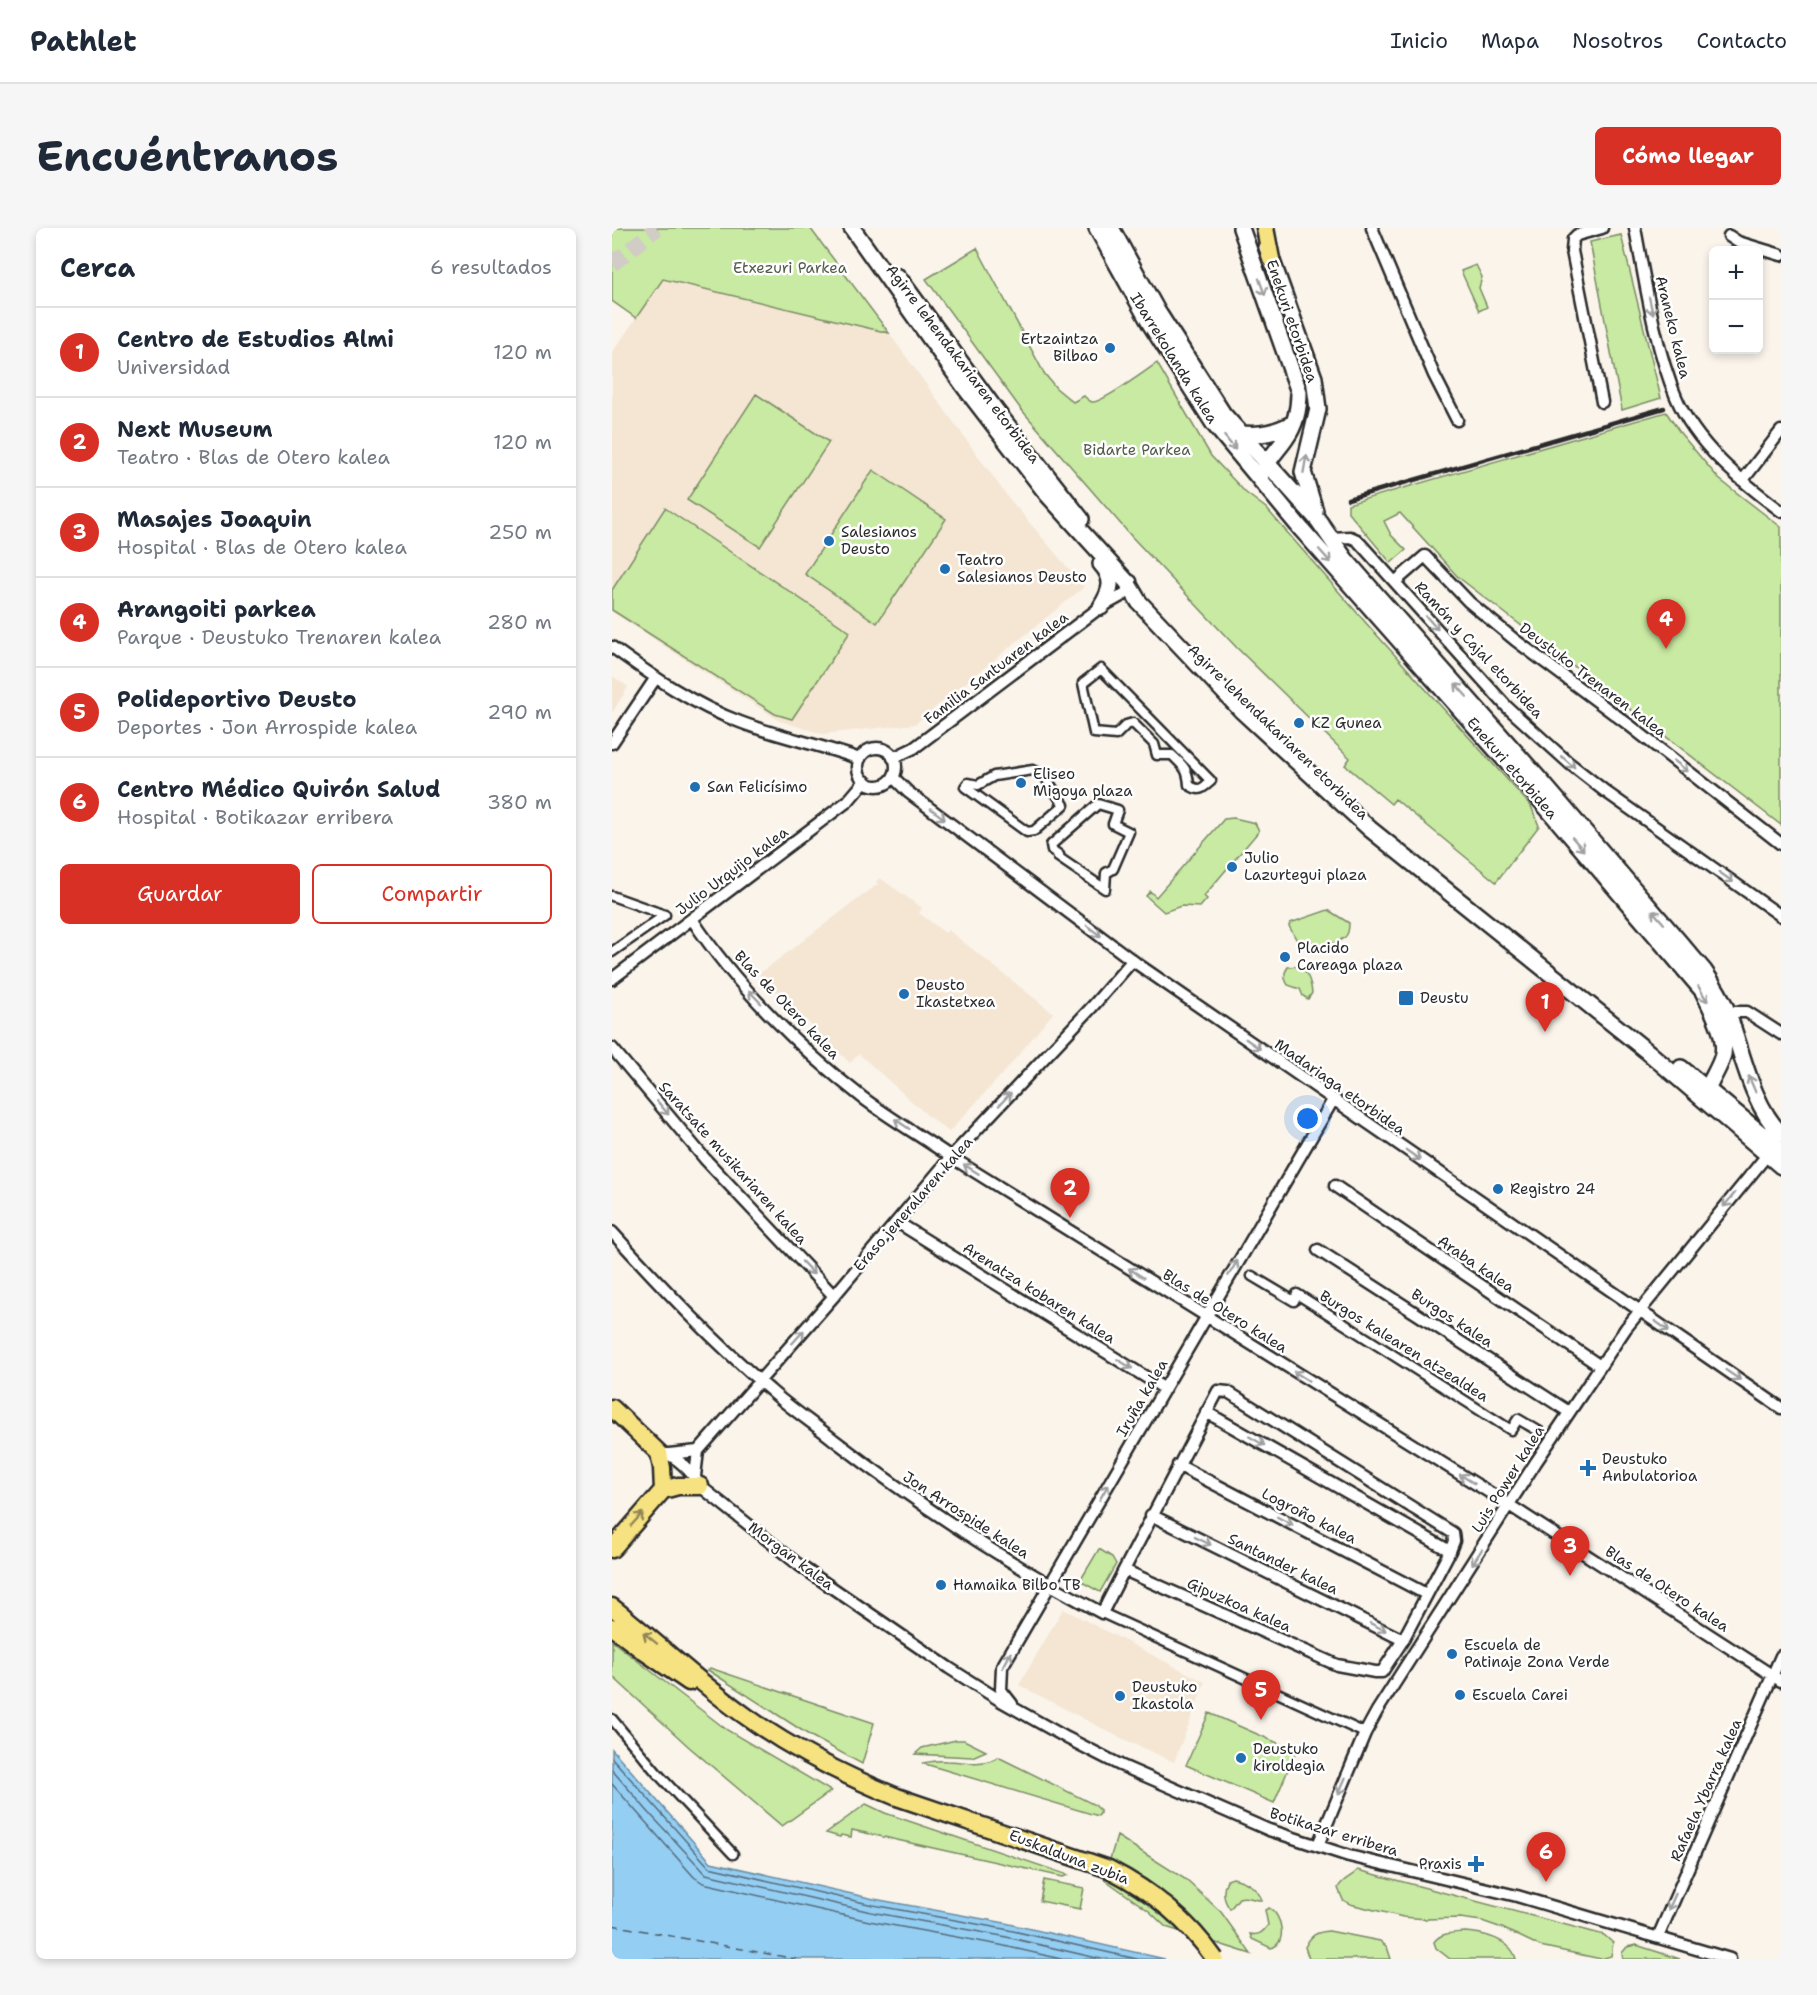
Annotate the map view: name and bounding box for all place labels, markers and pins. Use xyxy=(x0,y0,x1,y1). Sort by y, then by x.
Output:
place label: Ertzaintza Bilbao xyxy=(1021,329,1099,366)
marker: Ertzaintza Bilbao xyxy=(1103,341,1117,355)
place label: Salesianos Deusto xyxy=(841,522,917,559)
marker: Salesianos Deusto xyxy=(822,534,836,548)
place label: Teatro Salesianos Deusto xyxy=(957,550,1087,587)
marker: Teatro Salesianos Deusto xyxy=(938,562,952,576)
pin: 4 xyxy=(1646,600,1686,649)
place label: KZ Gunea xyxy=(1311,713,1382,733)
marker: KZ Gunea xyxy=(1292,716,1306,730)
place label: Eliseo Migoya plaza xyxy=(1033,764,1133,801)
marker: Eliseo Migoya plaza xyxy=(1014,776,1028,790)
place label: San Felicísimo xyxy=(707,777,807,797)
marker: San Felicísimo xyxy=(688,780,702,794)
place label: Julio Lazurtegui plaza xyxy=(1244,848,1367,885)
marker: Julio Lazurtegui plaza xyxy=(1225,860,1239,874)
place label: Placido Careaga plaza xyxy=(1297,938,1403,975)
marker: Placido Careaga plaza xyxy=(1278,950,1292,964)
place label: Deusto Ikastetxea xyxy=(916,975,996,1012)
pin: 1 xyxy=(1526,982,1564,1032)
marker: Deusto Ikastetxea xyxy=(897,987,911,1001)
place label: Deustu xyxy=(1420,988,1469,1008)
marker: Deustu xyxy=(1397,989,1415,1007)
pin: 2 xyxy=(1050,1168,1090,1218)
place label: Registro 24 xyxy=(1510,1179,1595,1199)
marker: Registro 24 xyxy=(1491,1182,1505,1196)
place label: Deustuko Anbulatorioa xyxy=(1602,1449,1698,1486)
marker: Deustuko Anbulatorioa xyxy=(1579,1459,1597,1477)
pin: 3 xyxy=(1550,1526,1590,1576)
place label: Hamaika Bilbo TB xyxy=(953,1575,1081,1595)
marker: Hamaika Bilbo TB xyxy=(934,1578,948,1592)
place label: Escuela de Patinaje Zona Verde xyxy=(1464,1635,1610,1672)
marker: Escuela de Patinaje Zona Verde xyxy=(1445,1647,1459,1661)
pin: 5 xyxy=(1242,1670,1280,1720)
place label: Deustuko Ikastola xyxy=(1132,1677,1197,1714)
place label: Escuela Carei xyxy=(1472,1685,1568,1705)
marker: Escuela Carei xyxy=(1453,1688,1467,1702)
marker: Deustuko Ikastola xyxy=(1113,1689,1127,1703)
place label: Deustuko kiroldegia xyxy=(1253,1739,1326,1776)
marker: Deustuko kiroldegia xyxy=(1234,1751,1248,1765)
pin: 6 xyxy=(1526,1832,1566,1882)
place label: Praxis xyxy=(1419,1854,1462,1874)
marker: Praxis xyxy=(1467,1855,1485,1873)

